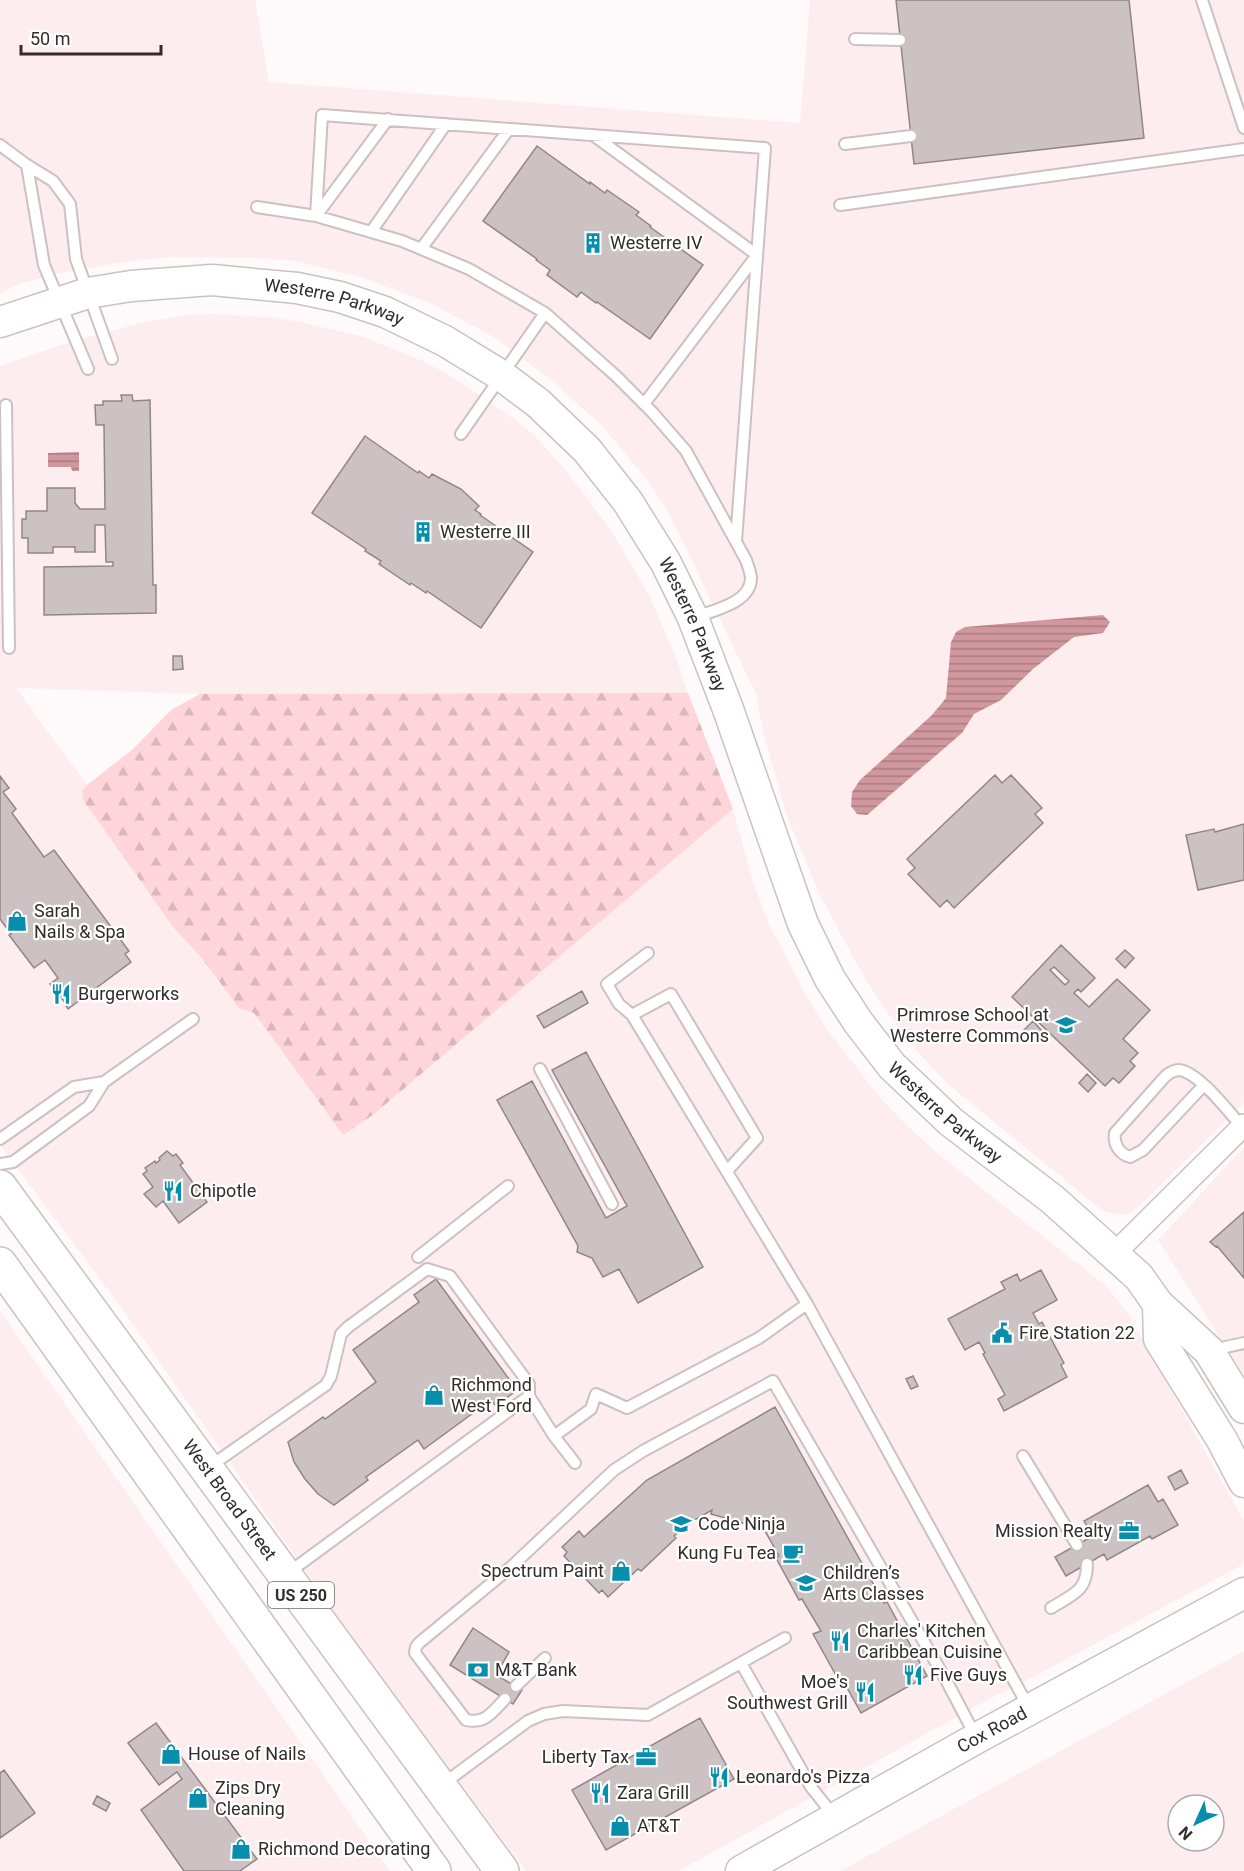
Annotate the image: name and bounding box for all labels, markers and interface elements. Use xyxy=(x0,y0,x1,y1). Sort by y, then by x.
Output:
scale bar xyxy=(21,18,160,56)
text: 50 m xyxy=(30,28,70,49)
building icon: Westerre IV xyxy=(581,231,605,255)
place label: Westerre IV xyxy=(610,232,703,253)
street label: Westerre Parkway xyxy=(263,274,408,330)
building icon: Westerre III xyxy=(411,520,435,544)
place label: Westerre III xyxy=(440,521,531,542)
street label: Westerre Parkway xyxy=(655,554,731,695)
place label: Sarah Nails & Spa xyxy=(34,900,125,942)
shop icon: Sarah Nails & Spa xyxy=(5,909,29,933)
restaurant icon: Burgerworks xyxy=(49,982,73,1006)
place label: Burgerworks xyxy=(78,983,179,1004)
place label: Primrose School at Westerre Commons xyxy=(890,1004,1049,1046)
school or university icon: Primrose School at Westerre Commons xyxy=(1054,1013,1078,1037)
street label: Westerre Parkway xyxy=(884,1057,1007,1167)
restaurant icon: Chipotle xyxy=(161,1179,185,1203)
place label: Chipotle xyxy=(190,1180,256,1201)
public building icon: Fire Station 22 xyxy=(990,1321,1014,1345)
place label: Fire Station 22 xyxy=(1019,1322,1135,1343)
place label: Richmond West Ford xyxy=(451,1374,532,1416)
shop icon: Richmond West Ford xyxy=(422,1383,446,1407)
street label: West Broad Street xyxy=(179,1435,281,1564)
school or university icon: Code Ninja xyxy=(669,1512,693,1536)
place label: Code Ninja xyxy=(698,1513,785,1534)
office icon: Mission Realty xyxy=(1117,1519,1141,1543)
place label: Mission Realty xyxy=(995,1520,1112,1541)
cafe icon: Kung Fu Tea xyxy=(781,1541,805,1565)
place label: Kung Fu Tea xyxy=(677,1542,776,1563)
shop icon: Spectrum Paint xyxy=(609,1559,633,1583)
place label: Spectrum Paint xyxy=(481,1560,604,1581)
place label: Children’s Arts Classes xyxy=(823,1562,924,1604)
school or university icon: Children’s Arts Classes xyxy=(794,1571,818,1595)
road number: US 250 xyxy=(268,1582,334,1608)
place label: Charles' Kitchen Caribbean Cuisine xyxy=(857,1620,1002,1662)
restaurant icon: Charles' Kitchen Caribbean Cuisine xyxy=(828,1629,852,1653)
bank icon: M&T Bank xyxy=(466,1658,490,1682)
place label: M&T Bank xyxy=(495,1659,578,1680)
restaurant icon: Five Guys xyxy=(901,1663,925,1687)
place label: Five Guys xyxy=(930,1664,1007,1685)
place label: Moe's Southwest Grill xyxy=(727,1671,848,1713)
restaurant icon: Moe's Southwest Grill xyxy=(853,1680,877,1704)
street label: Cox Road xyxy=(953,1702,1030,1757)
shop icon: House of Nails xyxy=(159,1742,183,1766)
place label: House of Nails xyxy=(188,1743,306,1764)
office icon: Liberty Tax xyxy=(634,1745,658,1769)
place label: Liberty Tax xyxy=(542,1746,629,1767)
restaurant icon: Leonardo's Pizza xyxy=(707,1765,731,1789)
place label: Leonardo's Pizza xyxy=(736,1766,870,1787)
place label: Zips Dry Cleaning xyxy=(215,1777,285,1819)
restaurant icon: Zara Grill xyxy=(588,1781,612,1805)
place label: Zara Grill xyxy=(617,1782,689,1803)
shop icon: Zips Dry Cleaning xyxy=(186,1786,210,1810)
north arrow xyxy=(1166,1793,1226,1853)
shop icon: AT&T xyxy=(608,1814,632,1838)
place label: AT&T xyxy=(637,1815,681,1836)
text: N xyxy=(1175,1823,1196,1844)
shop icon: Richmond Decorating xyxy=(229,1837,253,1861)
place label: Richmond Decorating xyxy=(258,1838,430,1859)

